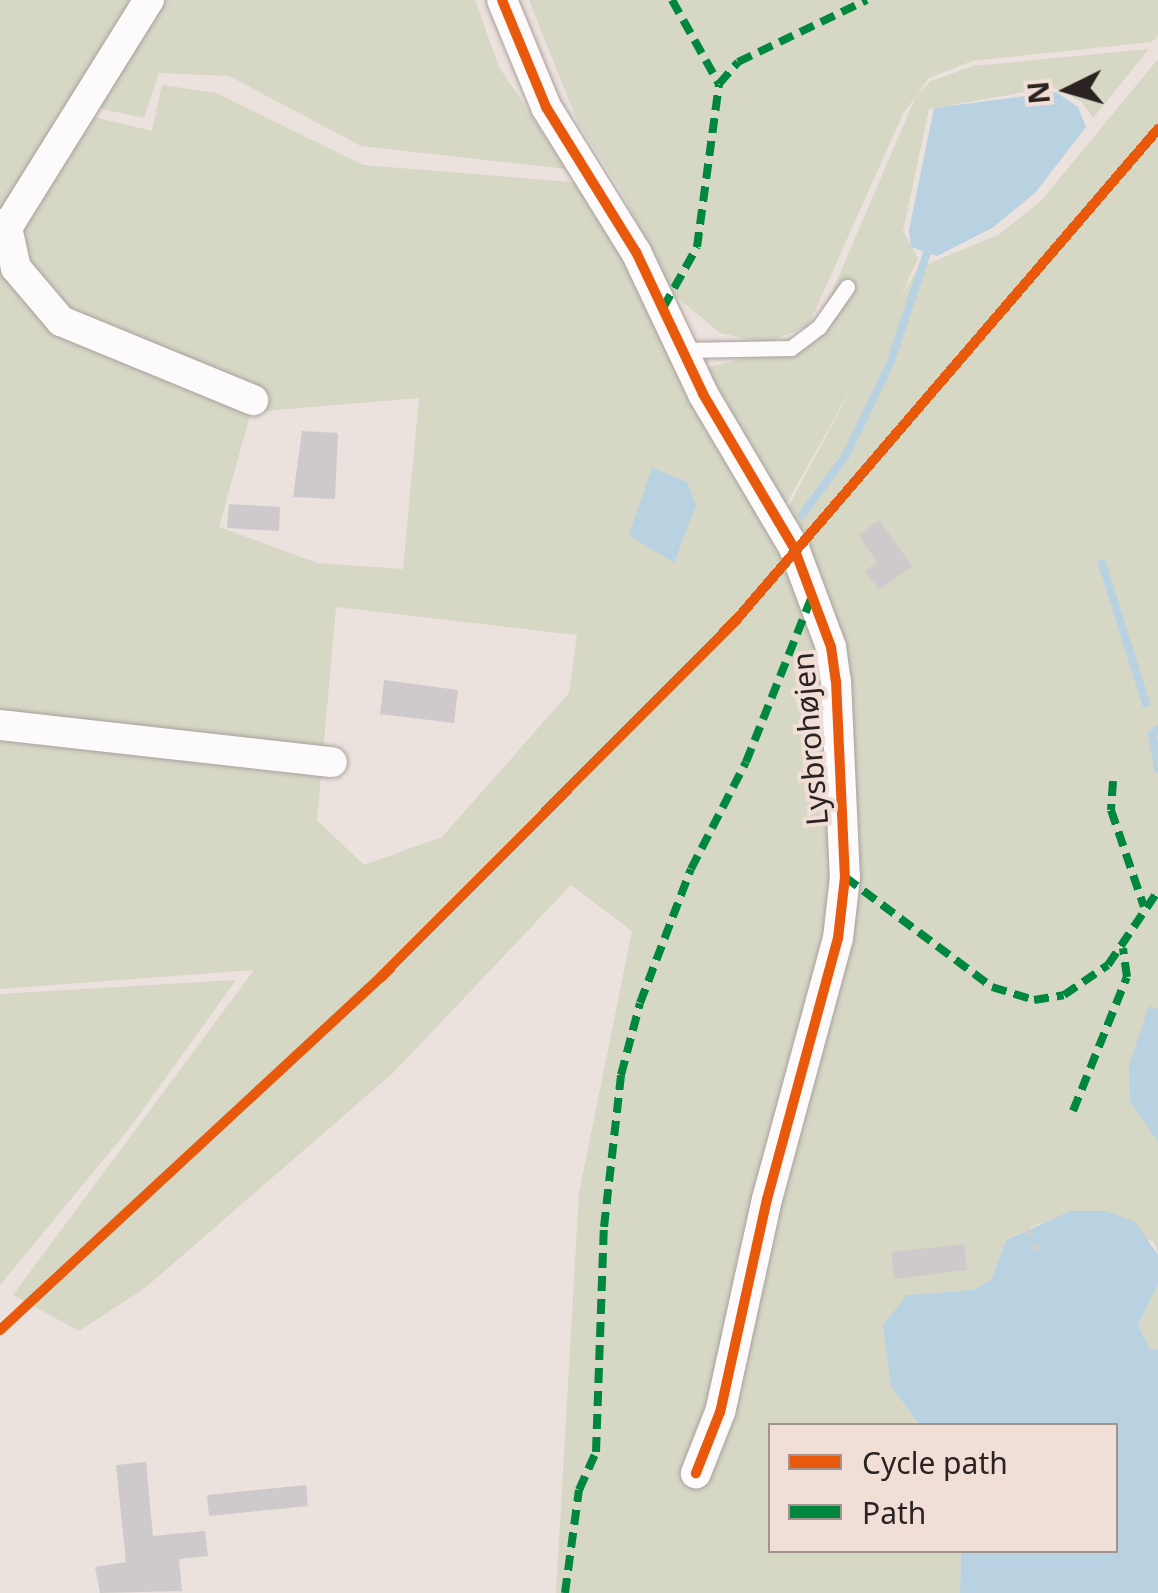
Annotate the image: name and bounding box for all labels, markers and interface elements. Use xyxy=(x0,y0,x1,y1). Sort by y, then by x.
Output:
north arrow xyxy=(1018,40,1118,140)
text: N xyxy=(1018,80,1058,106)
street label: Lysbrohøjen xyxy=(785,651,835,827)
legend xyxy=(768,1423,1118,1553)
text: Cycle path xyxy=(862,1442,1008,1483)
text: Path xyxy=(862,1492,926,1533)

